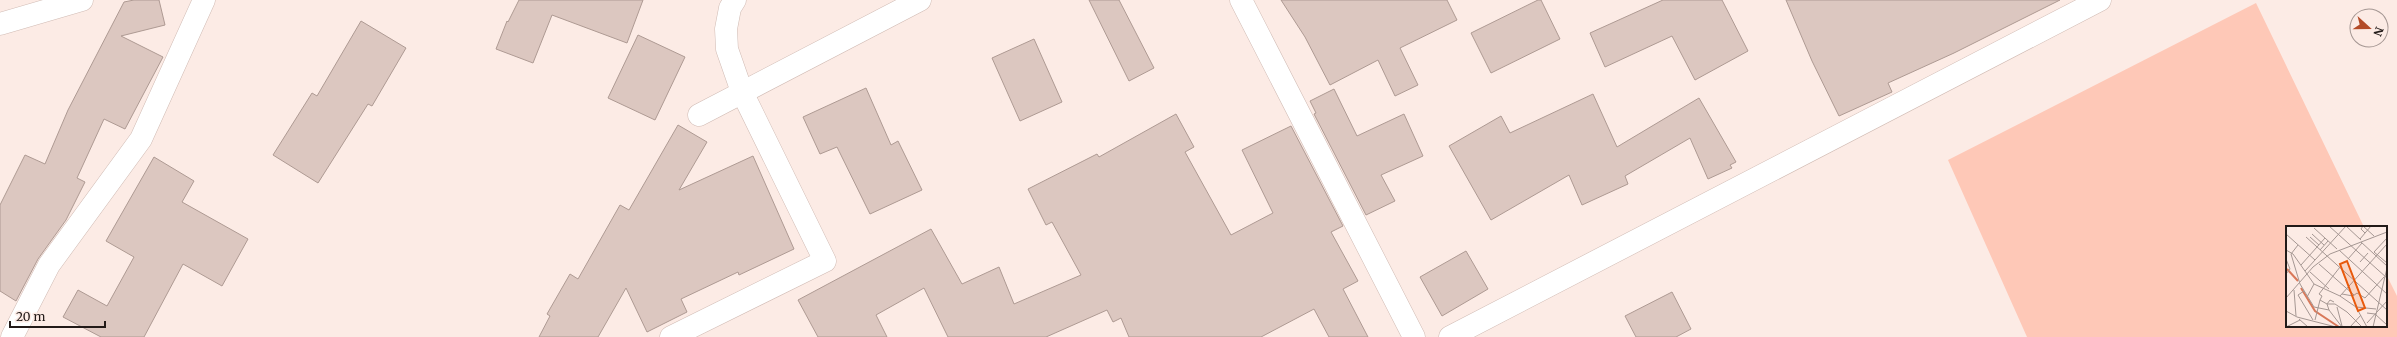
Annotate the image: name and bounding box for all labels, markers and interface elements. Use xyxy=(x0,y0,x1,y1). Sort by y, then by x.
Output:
north arrow xyxy=(2349,8,2389,48)
text: N xyxy=(2370,25,2386,38)
inset map xyxy=(2286,226,2387,327)
scale bar xyxy=(10,303,105,329)
text: 20 m xyxy=(16,309,45,324)

